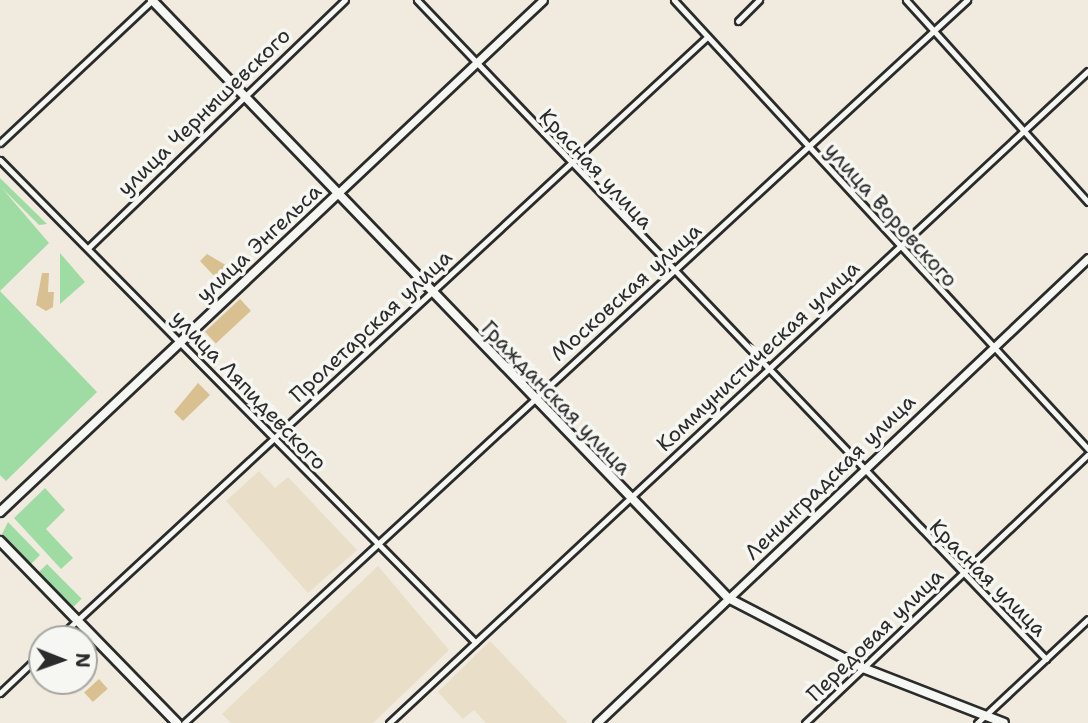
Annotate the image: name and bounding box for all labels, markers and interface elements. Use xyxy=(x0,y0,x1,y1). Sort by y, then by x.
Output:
street label: улица Чернышевского xyxy=(112,23,296,201)
street label: Красная улица xyxy=(534,104,658,234)
street label: улица Воровского xyxy=(819,138,963,292)
street label: улица Энгельса xyxy=(191,179,327,307)
street label: Московская улица xyxy=(545,218,707,366)
street label: Пролетарская улица xyxy=(285,244,457,408)
street label: Коммунистическая улица xyxy=(651,255,865,457)
street label: улица Ляпидевского xyxy=(166,305,332,475)
street label: Гражданская улица xyxy=(476,316,636,480)
street label: Ленинградская улица xyxy=(739,389,921,565)
street label: Красная улица xyxy=(924,514,1052,642)
street label: Передовая улица xyxy=(801,563,949,707)
north arrow xyxy=(28,625,98,695)
text: N xyxy=(70,653,95,668)

